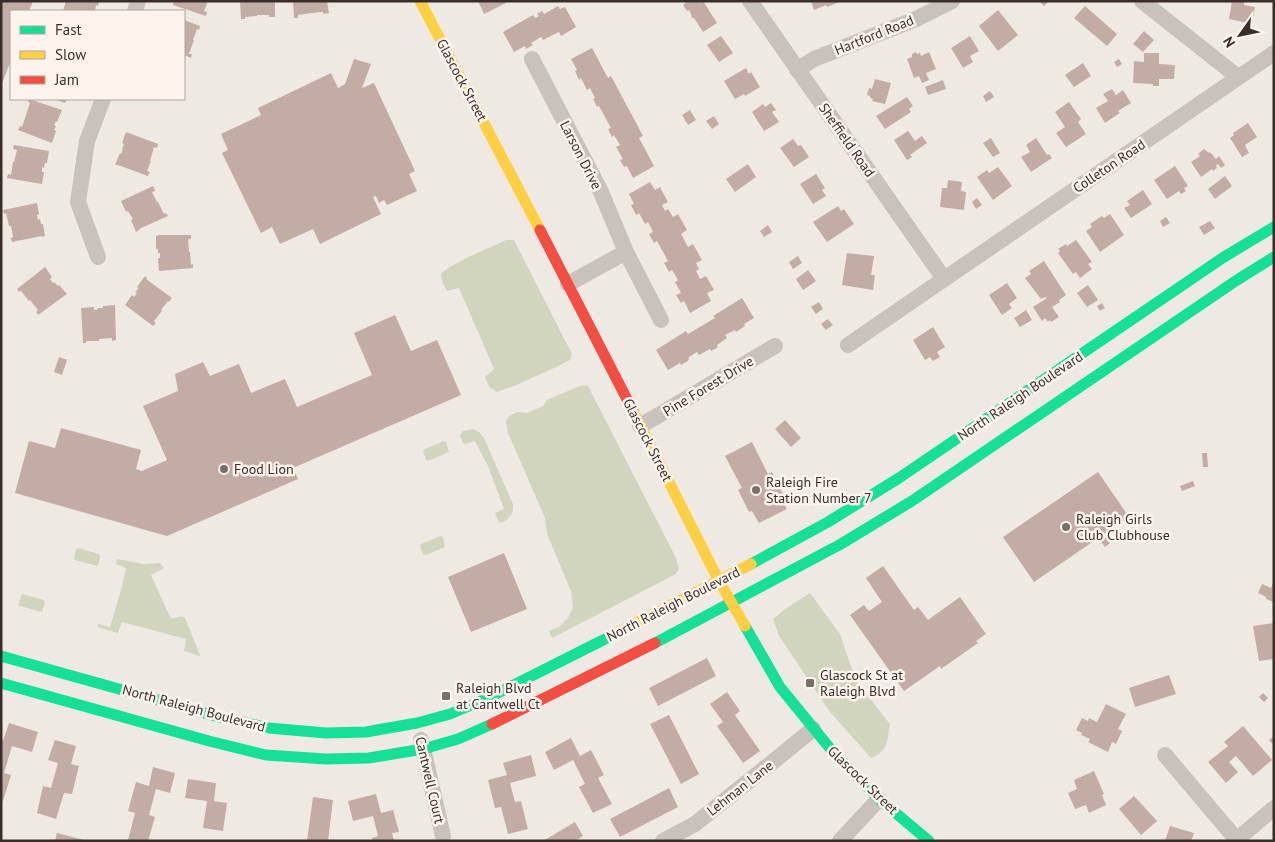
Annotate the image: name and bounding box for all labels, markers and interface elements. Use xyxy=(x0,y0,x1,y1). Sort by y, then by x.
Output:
legend xyxy=(10,10,185,100)
north arrow xyxy=(1215,10,1265,60)
street label: Hartford Road xyxy=(832,11,916,59)
text: Fast xyxy=(55,20,82,39)
text: N xyxy=(1219,33,1239,51)
street label: Glascock Street xyxy=(433,36,491,125)
text: Slow xyxy=(55,45,86,64)
text: Jam xyxy=(54,70,79,89)
street label: Sheffield Road xyxy=(815,99,879,181)
street label: Larson Drive xyxy=(556,118,606,192)
street label: Colleton Road xyxy=(1069,135,1149,197)
street label: North Raleigh Boulevard xyxy=(954,347,1086,445)
street label: Pine Forest Drive xyxy=(659,352,757,420)
street label: Glascock Street xyxy=(619,395,677,485)
place label: Food Lion xyxy=(234,460,294,478)
marker: Food Lion xyxy=(218,463,230,475)
place label: Raleigh Fire Station Number 7 xyxy=(766,473,872,507)
marker: Raleigh Fire Station Number 7 xyxy=(750,484,762,496)
place label: Raleigh Girls Club Clubhouse xyxy=(1076,510,1170,544)
marker: Raleigh Girls Club Clubhouse xyxy=(1060,521,1072,533)
street label: North Raleigh Boulevard xyxy=(603,563,743,645)
place label: Glascock St at Raleigh Blvd xyxy=(820,666,903,700)
marker: Glascock St at Raleigh Blvd xyxy=(804,677,816,689)
place label: Raleigh Blvd at Cantwell Ct xyxy=(456,679,540,713)
street label: North Raleigh Boulevard xyxy=(121,680,267,736)
marker: Raleigh Blvd at Cantwell Ct xyxy=(440,690,452,702)
street label: Cantwell Court xyxy=(411,735,449,826)
street label: Glascock Street xyxy=(824,742,902,818)
street label: Lehman Lane xyxy=(703,756,777,820)

